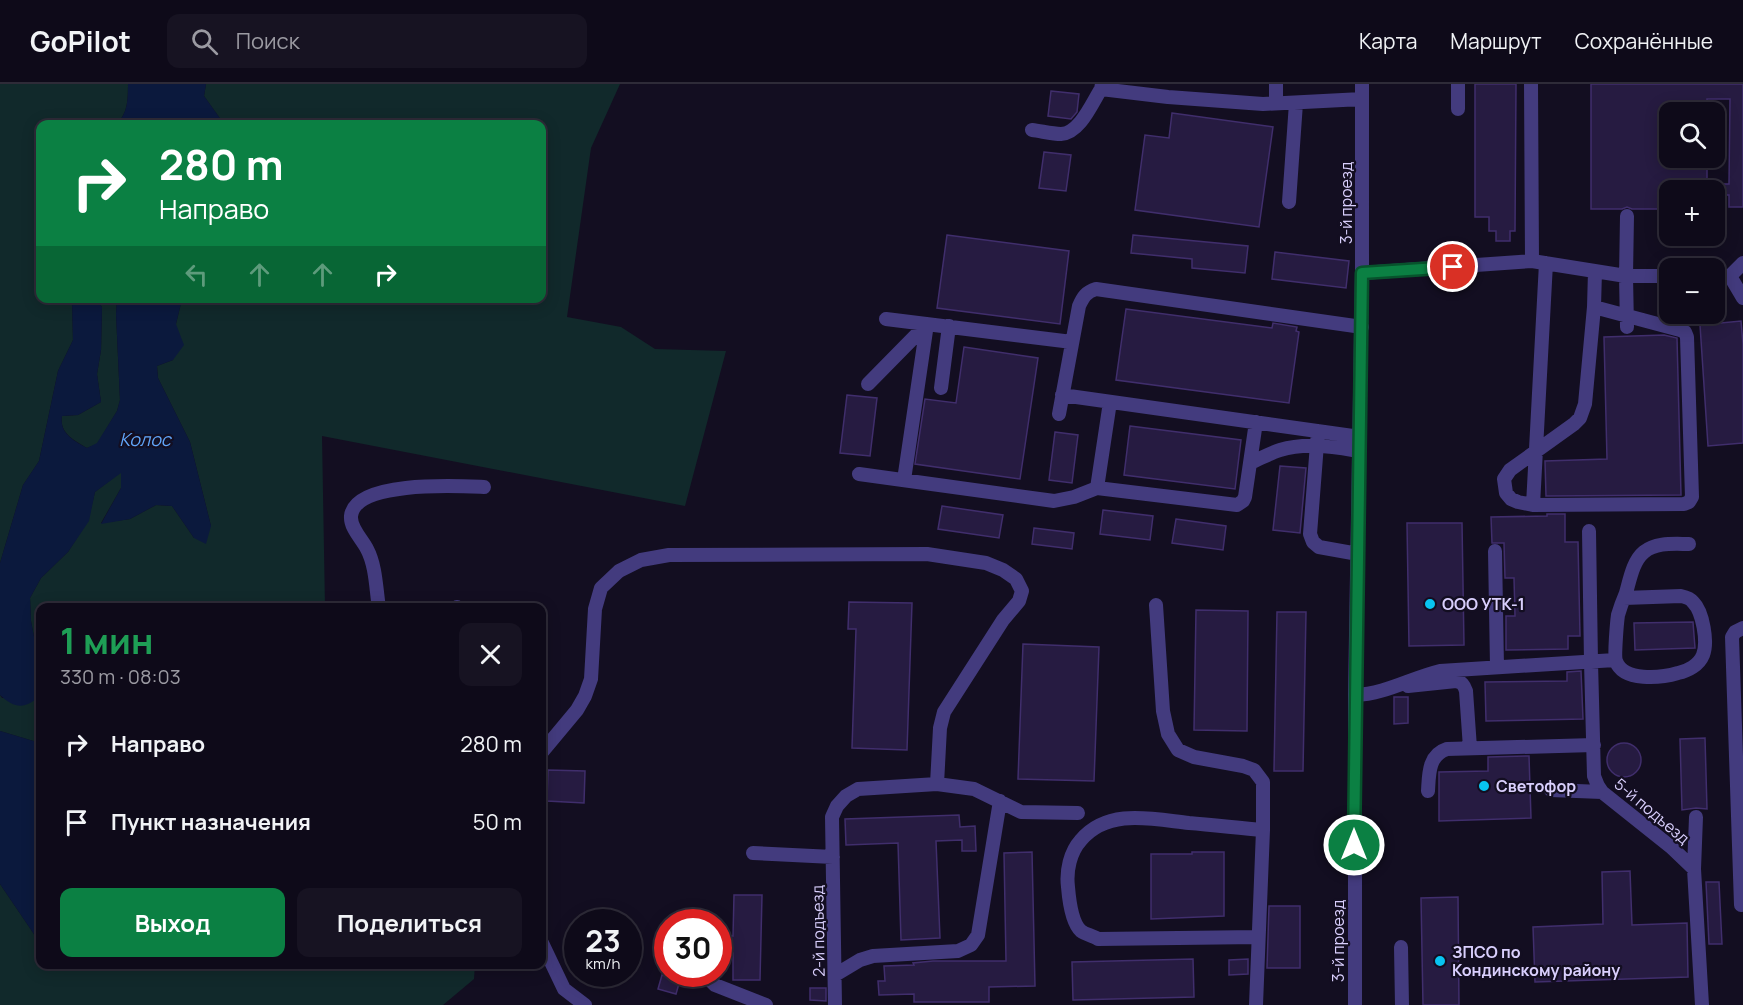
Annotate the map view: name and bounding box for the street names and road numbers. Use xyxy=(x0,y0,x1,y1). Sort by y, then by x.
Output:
street label: 3-й проезд xyxy=(1335,161,1357,244)
street label: 5-й подъезд xyxy=(1610,773,1695,849)
street label: 2-й подъезд xyxy=(806,884,830,977)
street label: 3-й проезд xyxy=(1327,899,1349,982)

